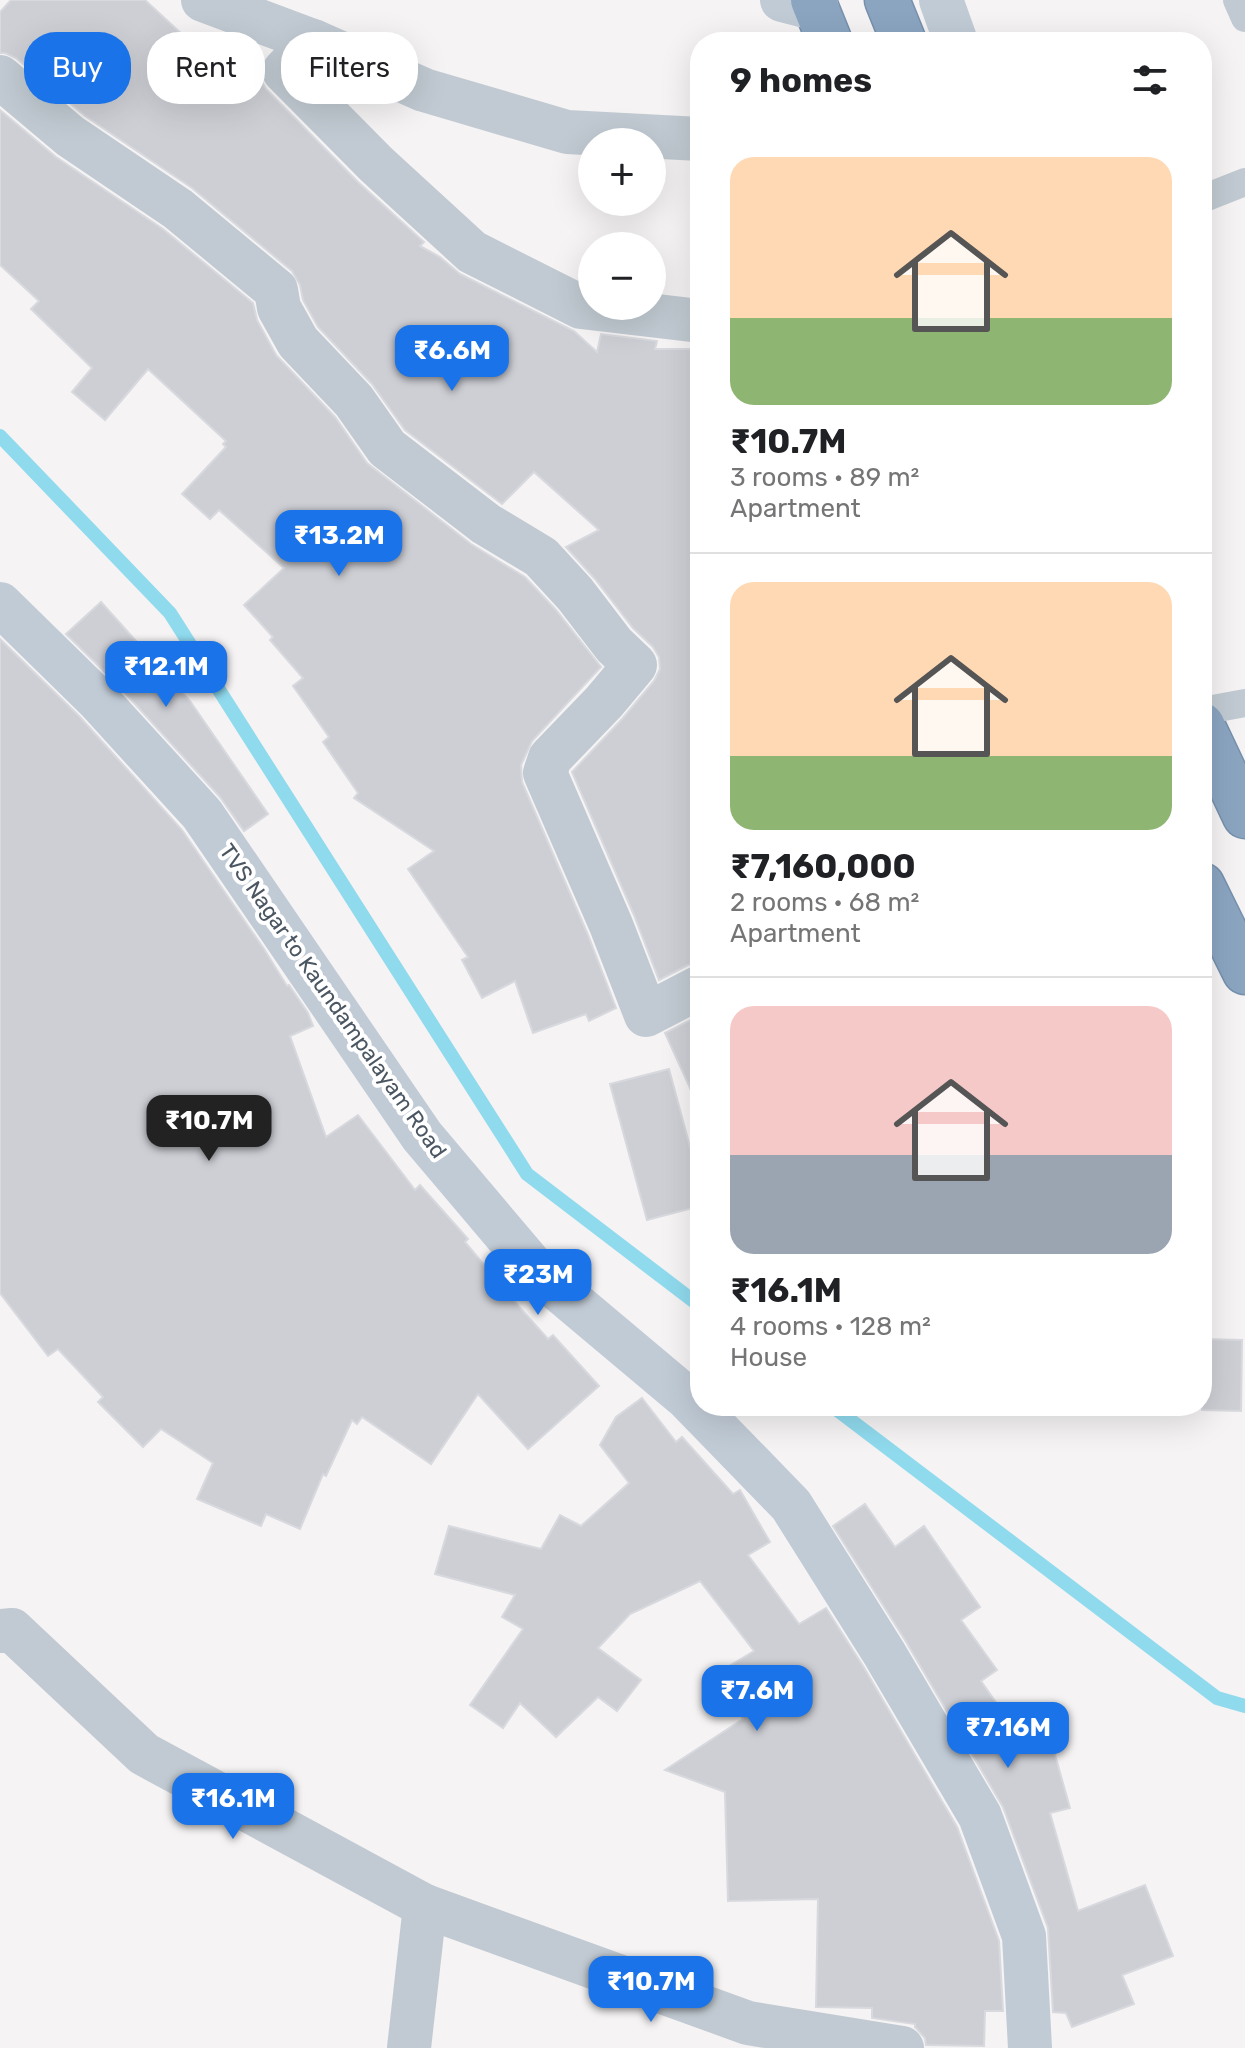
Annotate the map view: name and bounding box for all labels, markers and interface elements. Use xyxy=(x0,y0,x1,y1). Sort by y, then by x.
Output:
chip: Buy xyxy=(24,32,131,104)
chip: Rent xyxy=(147,32,265,104)
chip: Filters xyxy=(281,32,418,104)
icon: filters xyxy=(1128,58,1172,102)
text: 9 homes xyxy=(730,60,872,101)
map controls xyxy=(578,128,666,320)
button: + xyxy=(578,128,666,216)
icon: home xyxy=(879,209,1023,353)
button: − xyxy=(578,232,666,320)
pin: ₹6.6M xyxy=(396,325,508,393)
text: ₹6.6M xyxy=(413,335,491,366)
text: ₹10.7M xyxy=(730,421,846,462)
text: 3 rooms · 89 m² xyxy=(730,462,919,493)
text: Apartment xyxy=(730,493,861,524)
pin: ₹13.2M xyxy=(274,510,404,578)
text: ₹13.2M xyxy=(293,520,385,551)
icon: home xyxy=(879,634,1023,778)
pin: ₹12.1M xyxy=(101,641,231,709)
text: ₹12.1M xyxy=(123,651,209,682)
street label: TVS Nagar to Kaundampalayam Road xyxy=(214,838,452,1164)
text: ₹7,160,000 xyxy=(730,846,916,887)
text: 2 rooms · 68 m² xyxy=(730,887,919,918)
text: Apartment xyxy=(730,918,861,949)
icon: home xyxy=(879,1058,1023,1202)
pin: ₹10.7M xyxy=(144,1095,274,1163)
text: ₹10.7M xyxy=(164,1105,254,1136)
pin: ₹23M xyxy=(491,1249,585,1317)
text: ₹23M xyxy=(502,1259,574,1290)
text: ₹16.1M xyxy=(730,1270,842,1311)
text: 4 rooms · 128 m² xyxy=(730,1311,931,1342)
text: House xyxy=(730,1342,807,1373)
pin: ₹7.6M xyxy=(701,1665,813,1733)
text: ₹7.6M xyxy=(720,1675,794,1706)
pin: ₹7.16M xyxy=(943,1702,1073,1770)
text: ₹7.16M xyxy=(965,1712,1051,1743)
pin: ₹16.1M xyxy=(168,1773,298,1841)
text: ₹16.1M xyxy=(190,1783,276,1814)
pin: ₹10.7M xyxy=(586,1956,716,2024)
text: ₹10.7M xyxy=(606,1966,696,1997)

